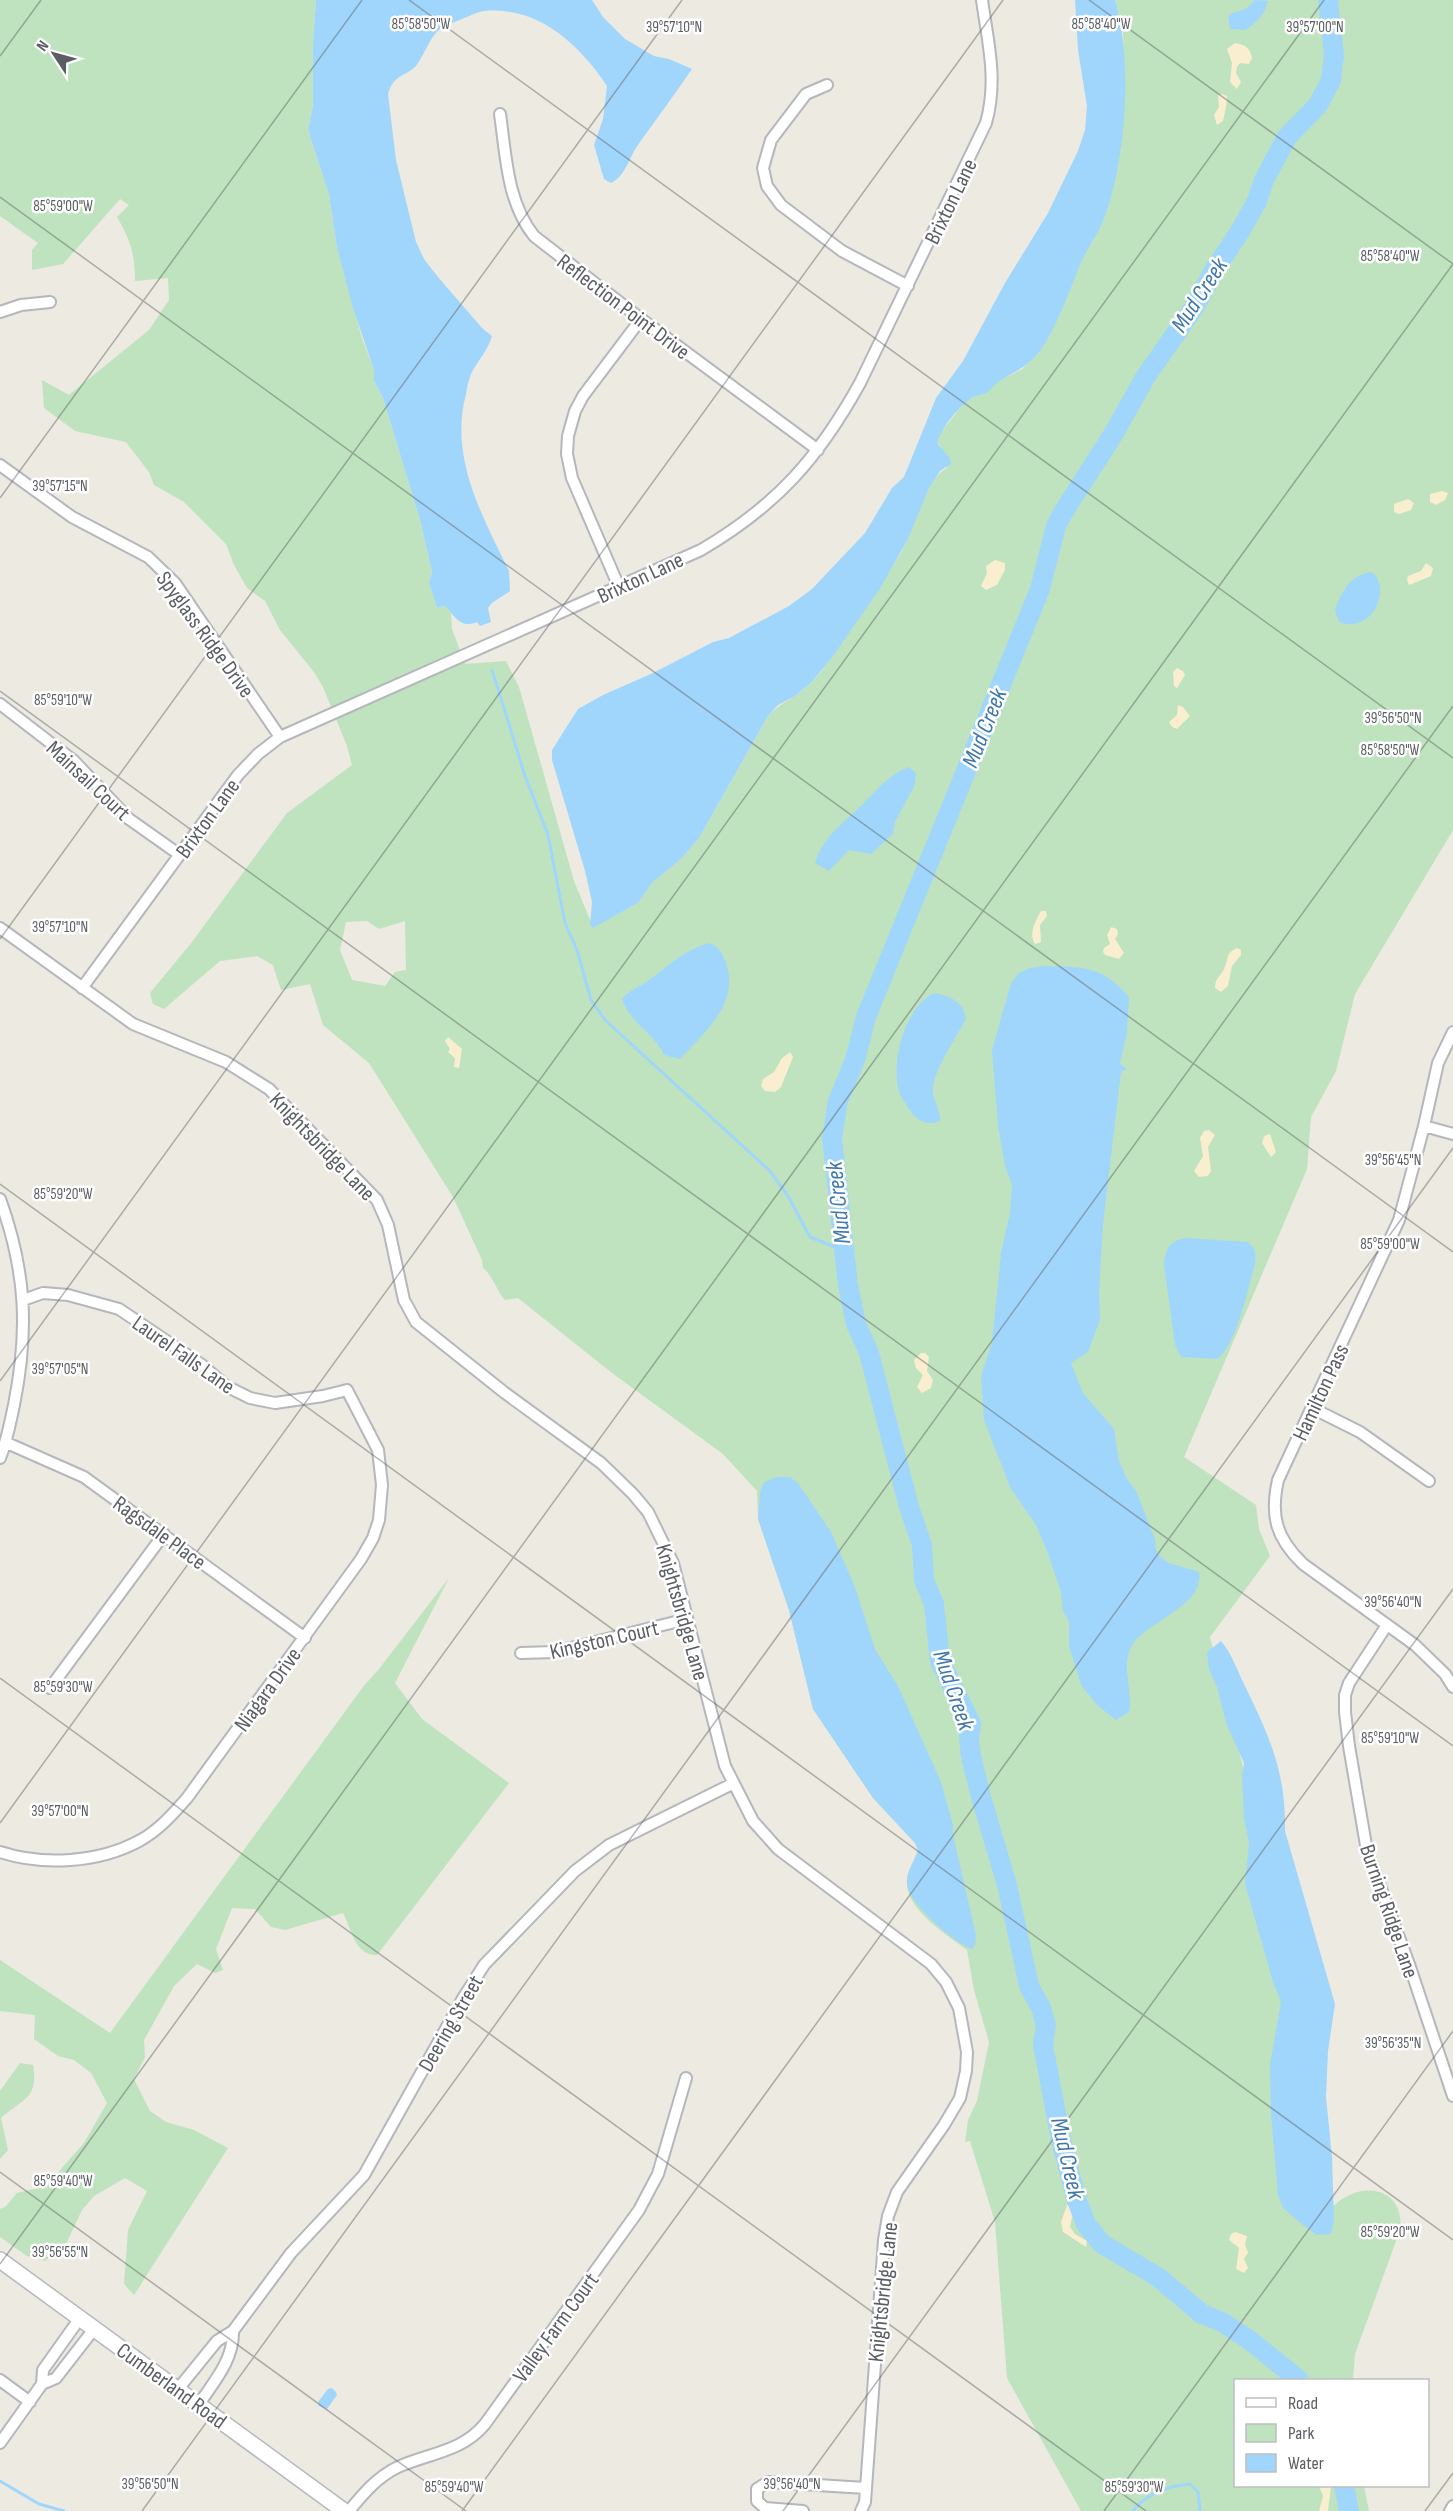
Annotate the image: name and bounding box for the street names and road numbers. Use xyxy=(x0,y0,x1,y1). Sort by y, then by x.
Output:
street label: Brixton Lane xyxy=(919,154,984,249)
street label: Reflection Point Drive xyxy=(551,248,695,366)
street label: Brixton Lane xyxy=(593,547,688,610)
street label: Spyglass Ridge Drive xyxy=(150,566,260,703)
street label: Mainsail Court xyxy=(40,735,136,827)
street label: Brixton Lane xyxy=(170,774,246,864)
street label: Knightsbridge Lane xyxy=(263,1087,381,1207)
street label: Laurel Falls Lane xyxy=(127,1310,240,1400)
street label: Hamilton Pass xyxy=(1287,1340,1356,1445)
street label: Ragsdale Place xyxy=(107,1490,211,1576)
street label: Knightsbridge Lane xyxy=(649,1541,714,1684)
street label: Kingston Court xyxy=(547,1615,662,1666)
street label: Niagara Drive xyxy=(229,1643,308,1737)
street label: Burning Ridge Lane xyxy=(1353,1841,1424,1982)
street label: Deering Street xyxy=(413,1970,490,2077)
street label: Knightsbridge Lane xyxy=(863,2221,904,2364)
street label: Valley Farm Court xyxy=(507,2268,605,2388)
street label: Cumberland Road xyxy=(111,2337,231,2435)

